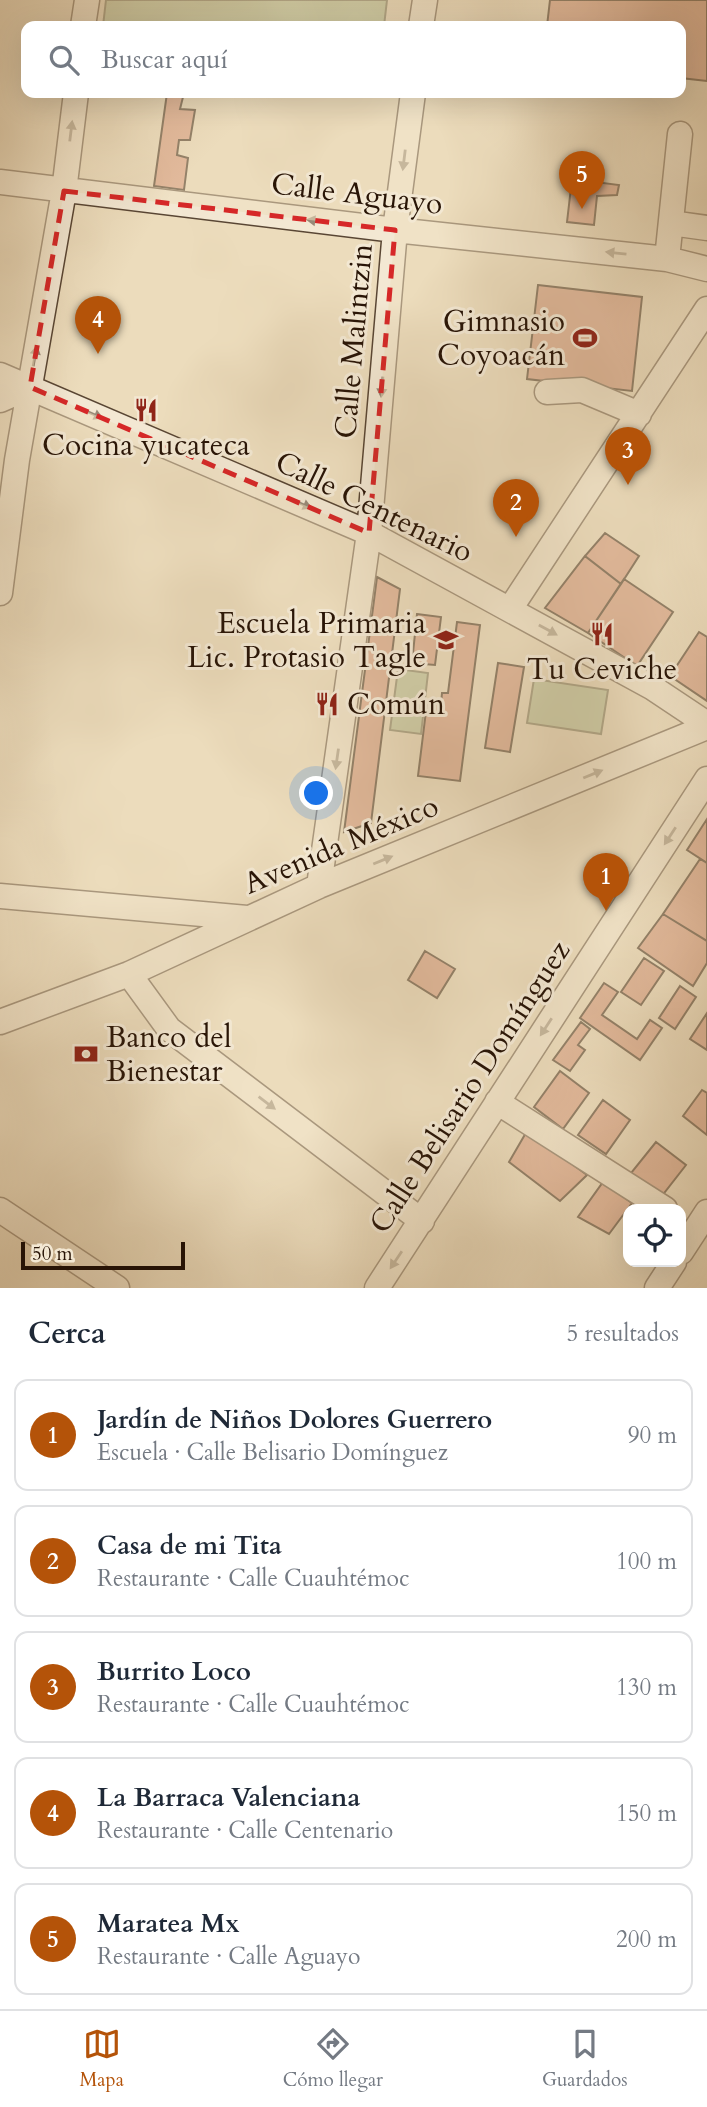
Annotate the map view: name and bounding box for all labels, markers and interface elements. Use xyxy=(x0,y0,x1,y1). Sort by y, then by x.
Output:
search box xyxy=(21,21,686,98)
icon: search xyxy=(45,41,83,79)
text: Buscar aquí xyxy=(101,42,228,77)
one-way arrow xyxy=(65,120,76,142)
one-way arrow xyxy=(399,150,410,172)
pin: 5 xyxy=(559,151,605,209)
street label: Calle Aguayo xyxy=(269,163,445,225)
one-way arrow xyxy=(305,216,327,227)
street label: Calle Malintzin xyxy=(325,242,383,440)
one-way arrow xyxy=(605,248,627,259)
pin: 4 xyxy=(75,296,121,354)
place label: Gimnasio Coyoacán xyxy=(437,301,565,376)
sports icon: Gimnasio Coyoacán xyxy=(571,324,599,352)
one-way arrow xyxy=(30,345,41,367)
one-way arrow xyxy=(376,376,387,398)
restaurant icon: Cocina yucateca xyxy=(132,396,160,424)
one-way arrow xyxy=(82,409,103,420)
place label: Cocina yucateca xyxy=(42,425,250,466)
pin: 3 xyxy=(605,427,651,485)
street label: Calle Centenario xyxy=(268,441,480,573)
pin: 2 xyxy=(493,479,539,537)
one-way arrow xyxy=(291,499,312,510)
place label: Escuela Primaria Lic. Protasio Tagle xyxy=(187,603,426,678)
restaurant icon: Tu Ceviche xyxy=(588,620,616,648)
one-way arrow xyxy=(538,624,557,636)
school or university icon: Escuela Primaria Lic. Protasio Tagle xyxy=(432,626,460,654)
place label: Tu Ceviche xyxy=(527,649,677,690)
place label: Común xyxy=(347,684,445,725)
restaurant icon: Común xyxy=(313,690,341,718)
one-way arrow xyxy=(332,748,343,770)
one-way arrow xyxy=(583,768,604,779)
your location xyxy=(299,776,333,810)
street label: Avenida México xyxy=(237,786,445,904)
one-way arrow xyxy=(664,827,677,846)
pin: 1 xyxy=(583,853,629,911)
one-way arrow xyxy=(372,854,393,865)
street label: Calle Belisario Domínguez xyxy=(360,932,580,1241)
place label: Banco del Bienestar xyxy=(106,1017,232,1092)
one-way arrow xyxy=(539,1018,553,1036)
bank icon: Banco del Bienestar xyxy=(72,1040,100,1068)
one-way arrow xyxy=(258,1096,276,1110)
map controls xyxy=(623,1204,686,1267)
button: locate xyxy=(623,1204,686,1267)
scale bar xyxy=(21,1239,186,1271)
text: 50 m xyxy=(32,1241,73,1267)
one-way arrow xyxy=(390,1250,403,1269)
text: Cerca xyxy=(28,1313,106,1354)
text: 5 resultados xyxy=(566,1318,679,1349)
text: Jardín de Niños Dolores Guerrero xyxy=(97,1402,492,1437)
text: 1 xyxy=(47,1420,59,1451)
text: 90 m xyxy=(628,1420,677,1451)
text: Escuela · Calle Belisario Domínguez xyxy=(97,1437,448,1468)
text: Casa de mi Tita xyxy=(97,1528,282,1563)
text: 2 xyxy=(47,1546,59,1577)
text: 100 m xyxy=(616,1546,677,1577)
text: Restaurante · Calle Cuauhtémoc xyxy=(97,1563,410,1594)
text: Burrito Loco xyxy=(97,1654,251,1689)
text: 3 xyxy=(47,1672,59,1703)
text: 130 m xyxy=(616,1672,677,1703)
text: Restaurante · Calle Cuauhtémoc xyxy=(97,1689,410,1720)
text: La Barraca Valenciana xyxy=(97,1780,360,1815)
text: 4 xyxy=(47,1798,59,1829)
text: 150 m xyxy=(616,1798,677,1829)
text: Restaurante · Calle Centenario xyxy=(97,1815,393,1846)
text: Maratea Mx xyxy=(97,1906,240,1941)
text: 5 xyxy=(47,1924,59,1955)
text: 200 m xyxy=(616,1924,677,1955)
text: Restaurante · Calle Aguayo xyxy=(97,1941,360,1972)
tab: Mapa xyxy=(79,2025,124,2093)
tab: Cómo llegar xyxy=(283,2025,383,2093)
tab: Guardados xyxy=(542,2025,628,2093)

